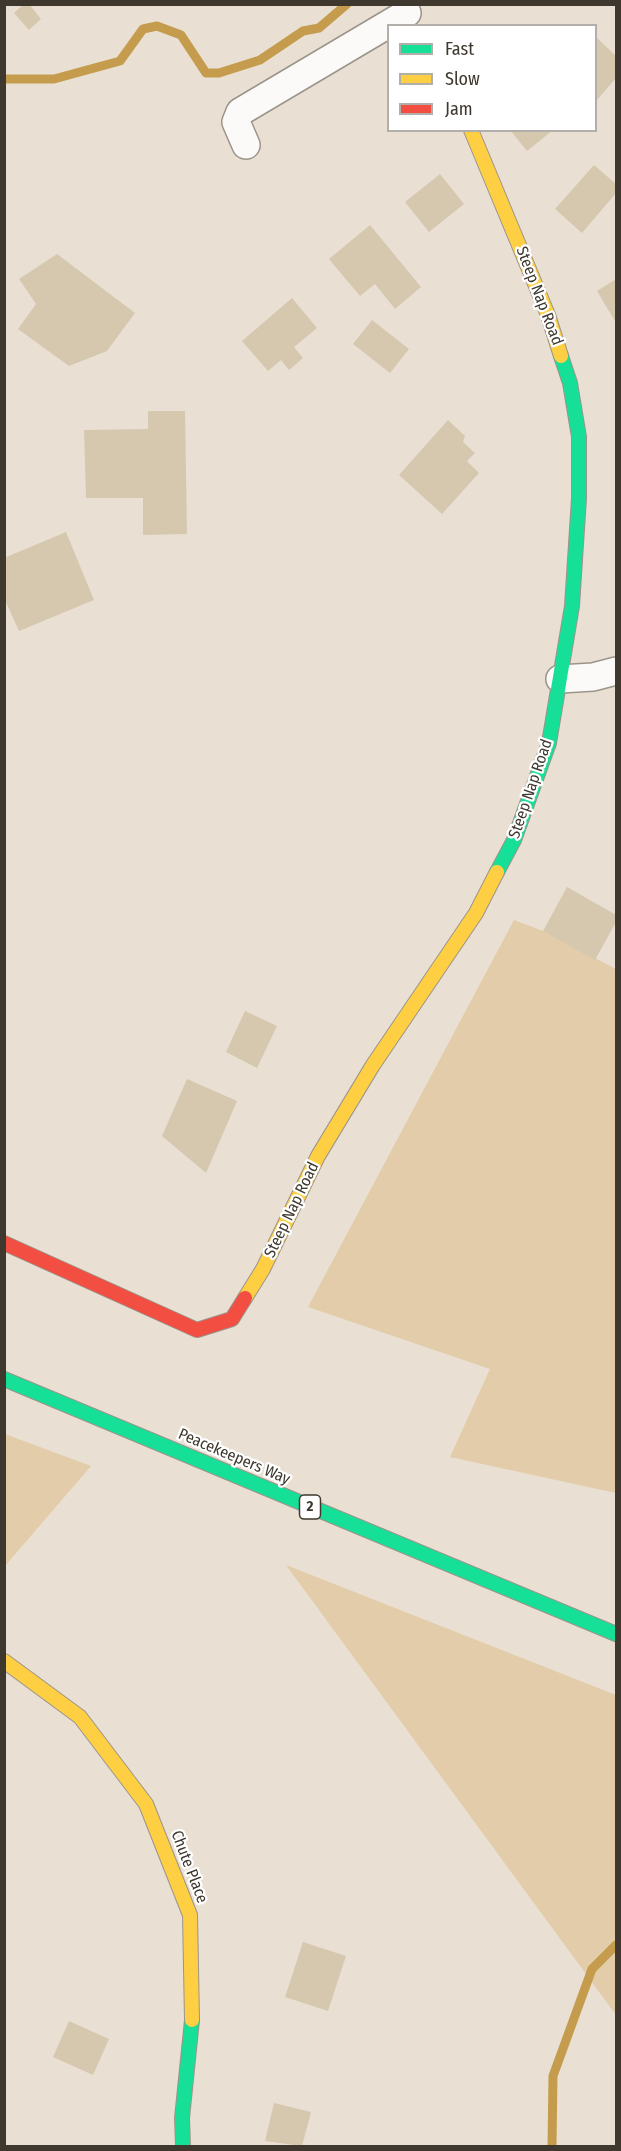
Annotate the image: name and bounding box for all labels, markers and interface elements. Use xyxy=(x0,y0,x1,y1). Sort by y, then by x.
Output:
legend xyxy=(387,24,597,132)
text: Fast xyxy=(445,38,474,60)
text: Slow xyxy=(445,68,480,90)
text: Jam xyxy=(445,98,473,120)
street label: Steep Nap Road xyxy=(511,244,567,348)
street label: Steep Nap Road xyxy=(505,737,557,841)
street label: Steep Nap Road xyxy=(261,1159,323,1261)
street label: Peacekeepers Way xyxy=(175,1425,293,1489)
road number: 2 xyxy=(300,1495,320,1519)
street label: Chute Place xyxy=(166,1828,212,1906)

